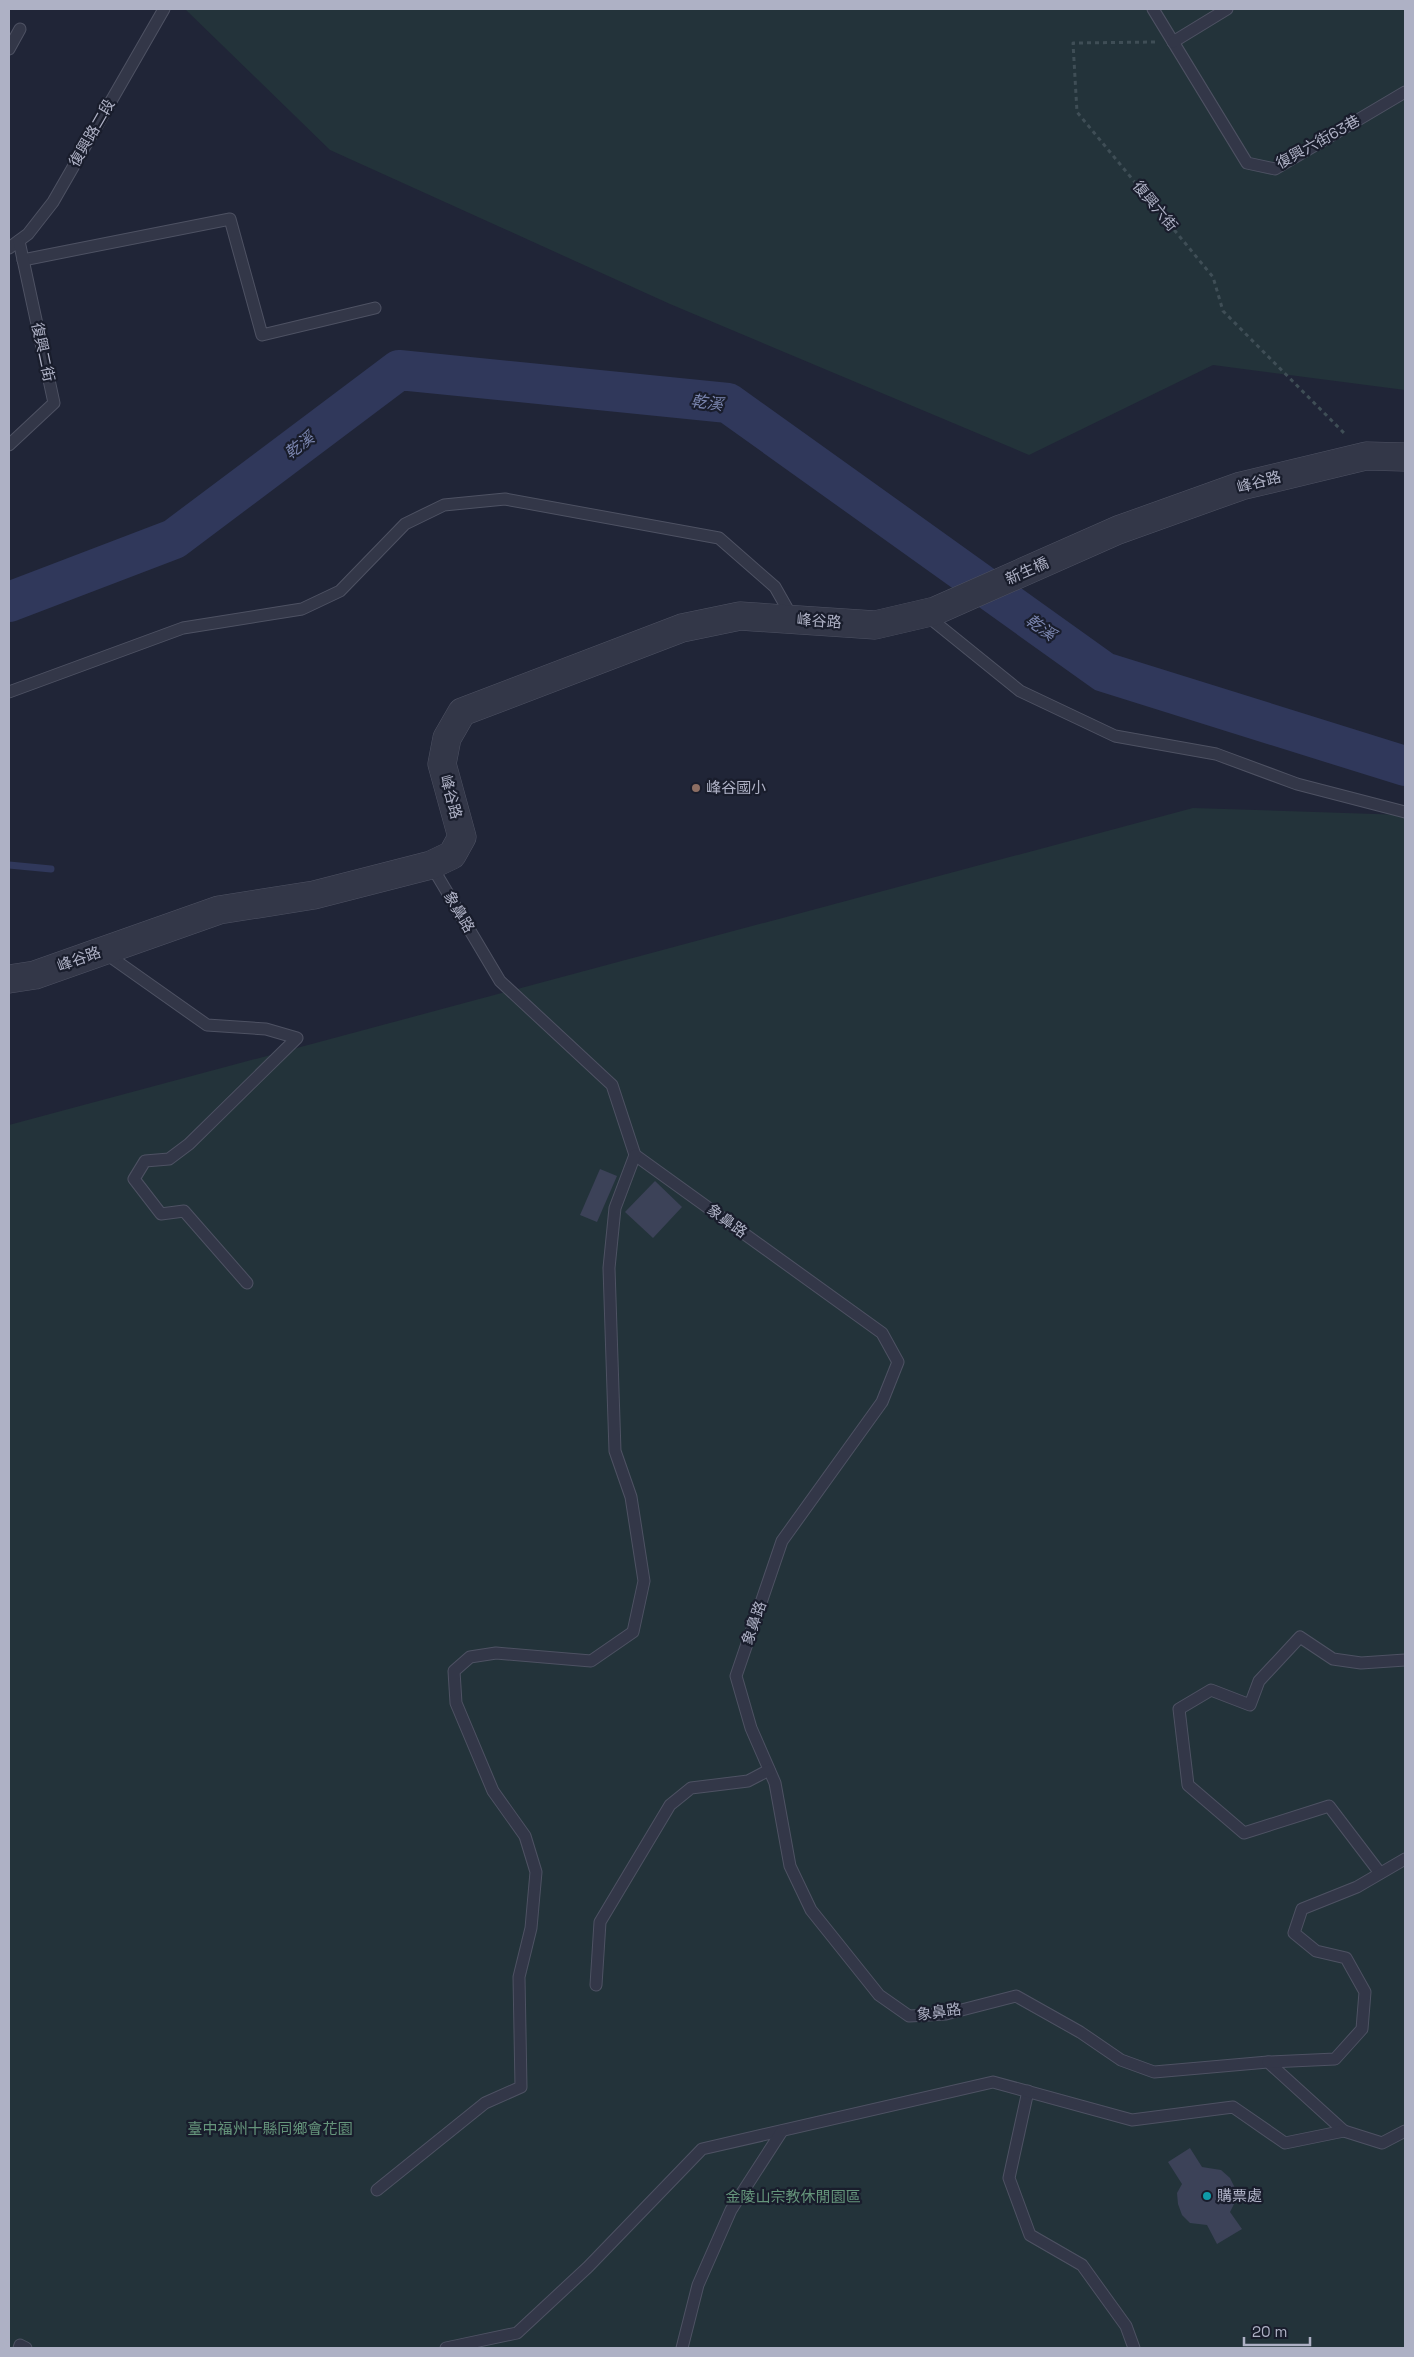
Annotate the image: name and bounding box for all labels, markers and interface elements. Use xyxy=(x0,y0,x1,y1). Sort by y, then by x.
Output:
street label: 復興路二段 xyxy=(65,96,119,170)
street label: 復興六街63巷 xyxy=(1272,111,1363,172)
street label: 復興六街 xyxy=(1129,177,1182,235)
street label: 復興二街 xyxy=(28,321,59,383)
water label: 乾溪 xyxy=(690,390,726,415)
water label: 乾溪 xyxy=(280,426,320,463)
street label: 峰谷路 xyxy=(1235,467,1283,497)
street label: 新生橋 xyxy=(1002,553,1051,588)
street label: 峰谷路 xyxy=(796,609,842,632)
water label: 乾溪 xyxy=(1022,610,1061,646)
street label: 峰谷路 xyxy=(436,773,466,821)
place label: 峰谷國小 xyxy=(706,778,766,797)
marker: 峰谷國小 xyxy=(690,782,702,794)
street label: 象鼻路 xyxy=(440,888,479,936)
street label: 峰谷路 xyxy=(54,942,103,975)
street label: 象鼻路 xyxy=(704,1200,751,1242)
street label: 象鼻路 xyxy=(737,1598,770,1647)
street label: 象鼻路 xyxy=(915,1999,963,2024)
park label: 臺中福州十縣同鄉會花園 xyxy=(187,2119,353,2138)
place label: 購票處 xyxy=(1217,2186,1262,2205)
park label: 金陵山宗教休閒園區 xyxy=(725,2187,861,2206)
marker: 購票處 xyxy=(1201,2190,1213,2202)
scale bar xyxy=(1244,2314,1310,2346)
text: 20 m xyxy=(1252,2322,1287,2341)

